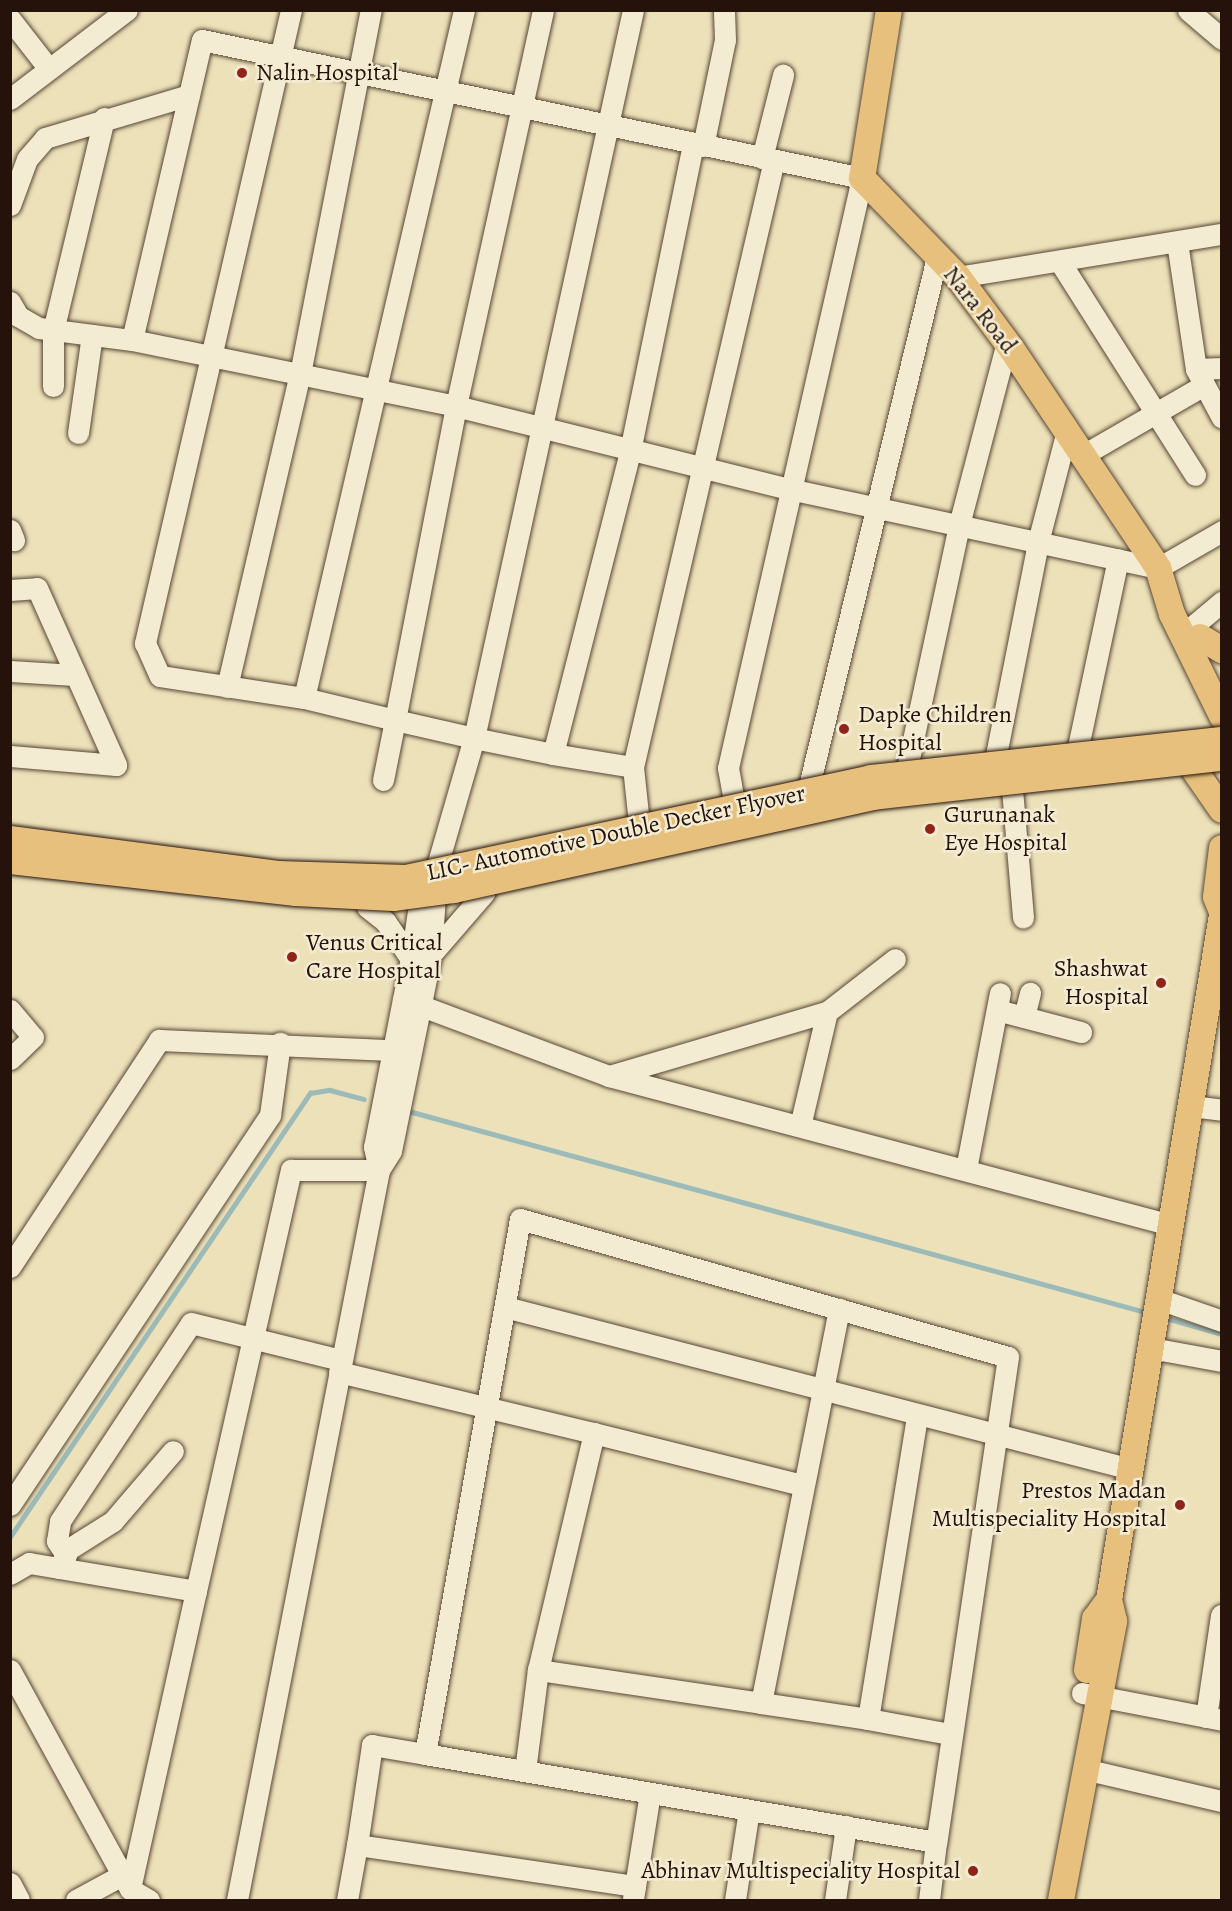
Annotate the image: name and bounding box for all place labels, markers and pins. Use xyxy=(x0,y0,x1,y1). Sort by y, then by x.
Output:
place label: Nalin Hospital xyxy=(256,59,398,87)
marker: Nalin Hospital xyxy=(233,64,251,82)
place label: Dapke Children Hospital xyxy=(858,701,1012,757)
marker: Dapke Children Hospital xyxy=(835,720,853,738)
place label: Gurunanak Eye Hospital xyxy=(944,801,1067,857)
marker: Gurunanak Eye Hospital xyxy=(921,820,939,838)
place label: Venus Critical Care Hospital xyxy=(306,929,442,985)
marker: Venus Critical Care Hospital xyxy=(283,948,301,966)
place label: Shashwat Hospital xyxy=(1054,955,1148,1011)
marker: Shashwat Hospital xyxy=(1152,974,1170,992)
place label: Prestos Madan Multispeciality Hospital xyxy=(932,1477,1166,1533)
marker: Prestos Madan Multispeciality Hospital xyxy=(1171,1496,1189,1514)
place label: Abhinav Multispeciality Hospital xyxy=(641,1857,960,1885)
marker: Abhinav Multispeciality Hospital xyxy=(964,1862,982,1880)

